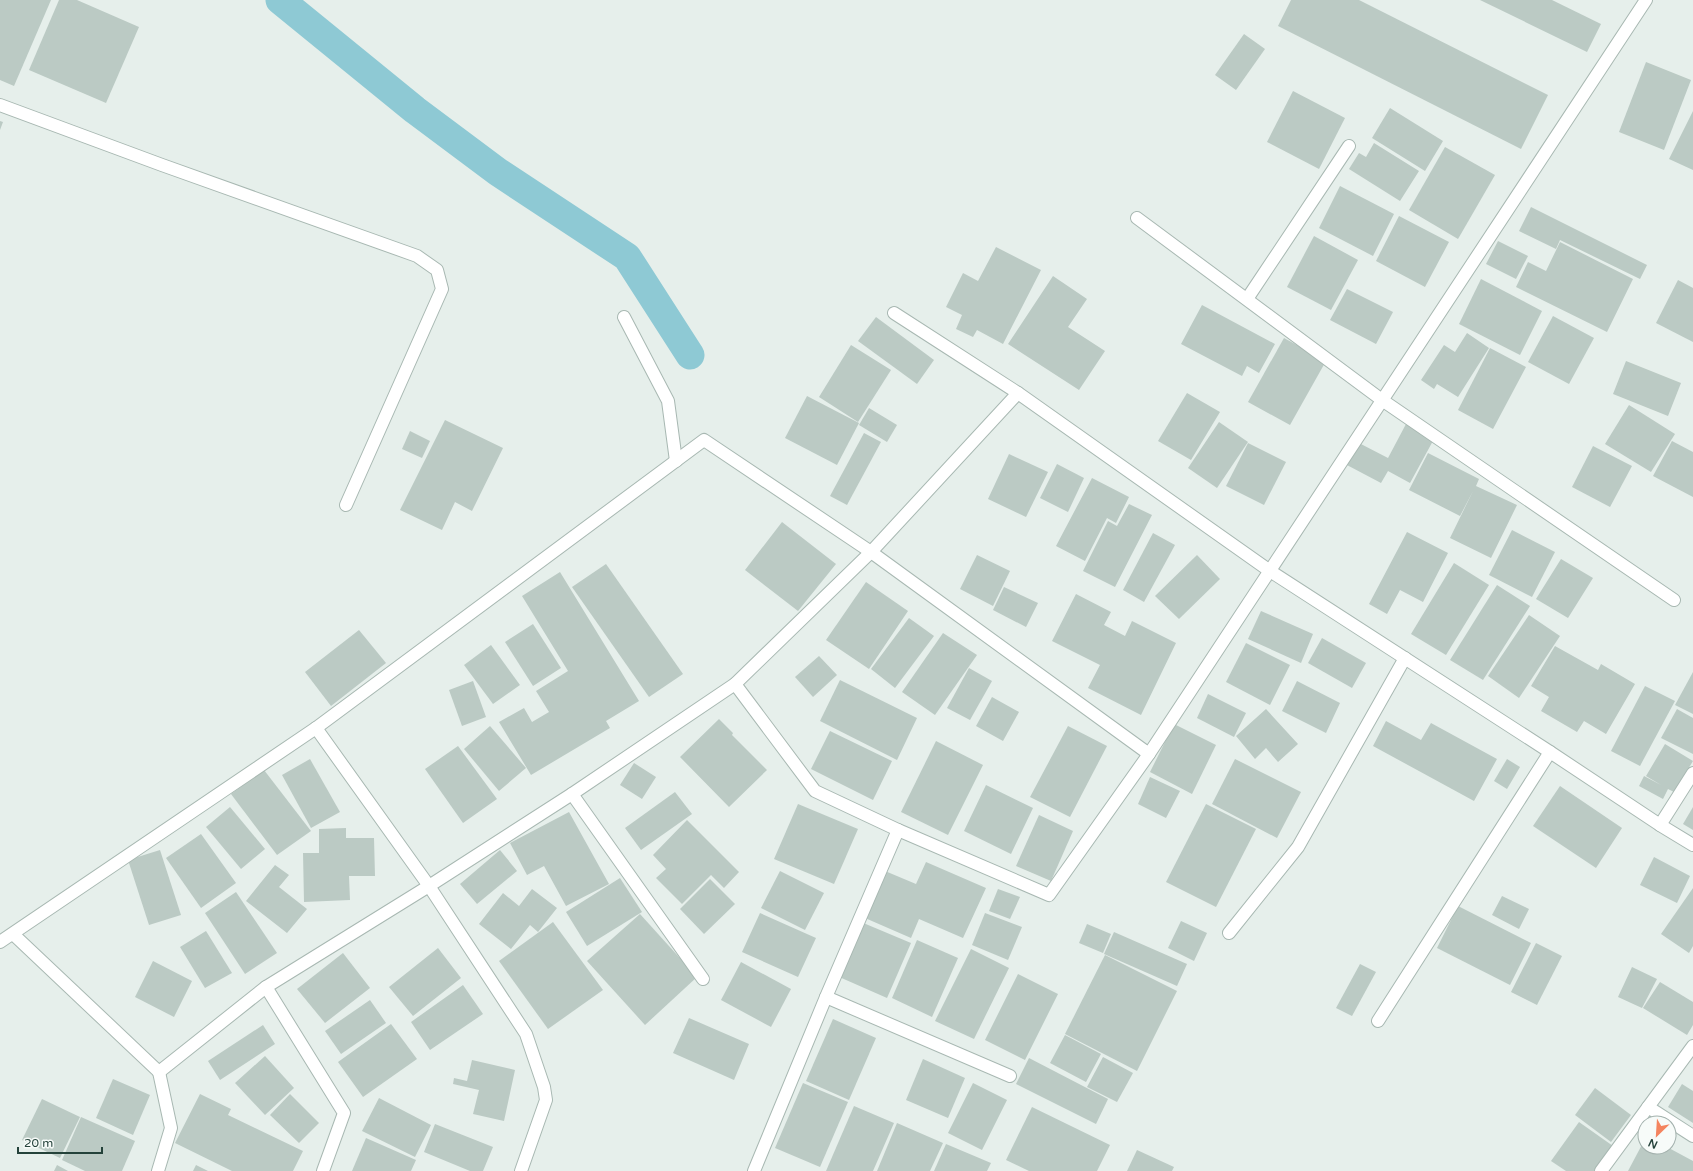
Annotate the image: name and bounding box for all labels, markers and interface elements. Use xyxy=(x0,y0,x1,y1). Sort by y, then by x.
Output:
north arrow xyxy=(1637,1115,1677,1155)
scale bar xyxy=(18,1129,102,1155)
text: 20 m xyxy=(24,1136,53,1150)
text: N xyxy=(1646,1136,1660,1151)

